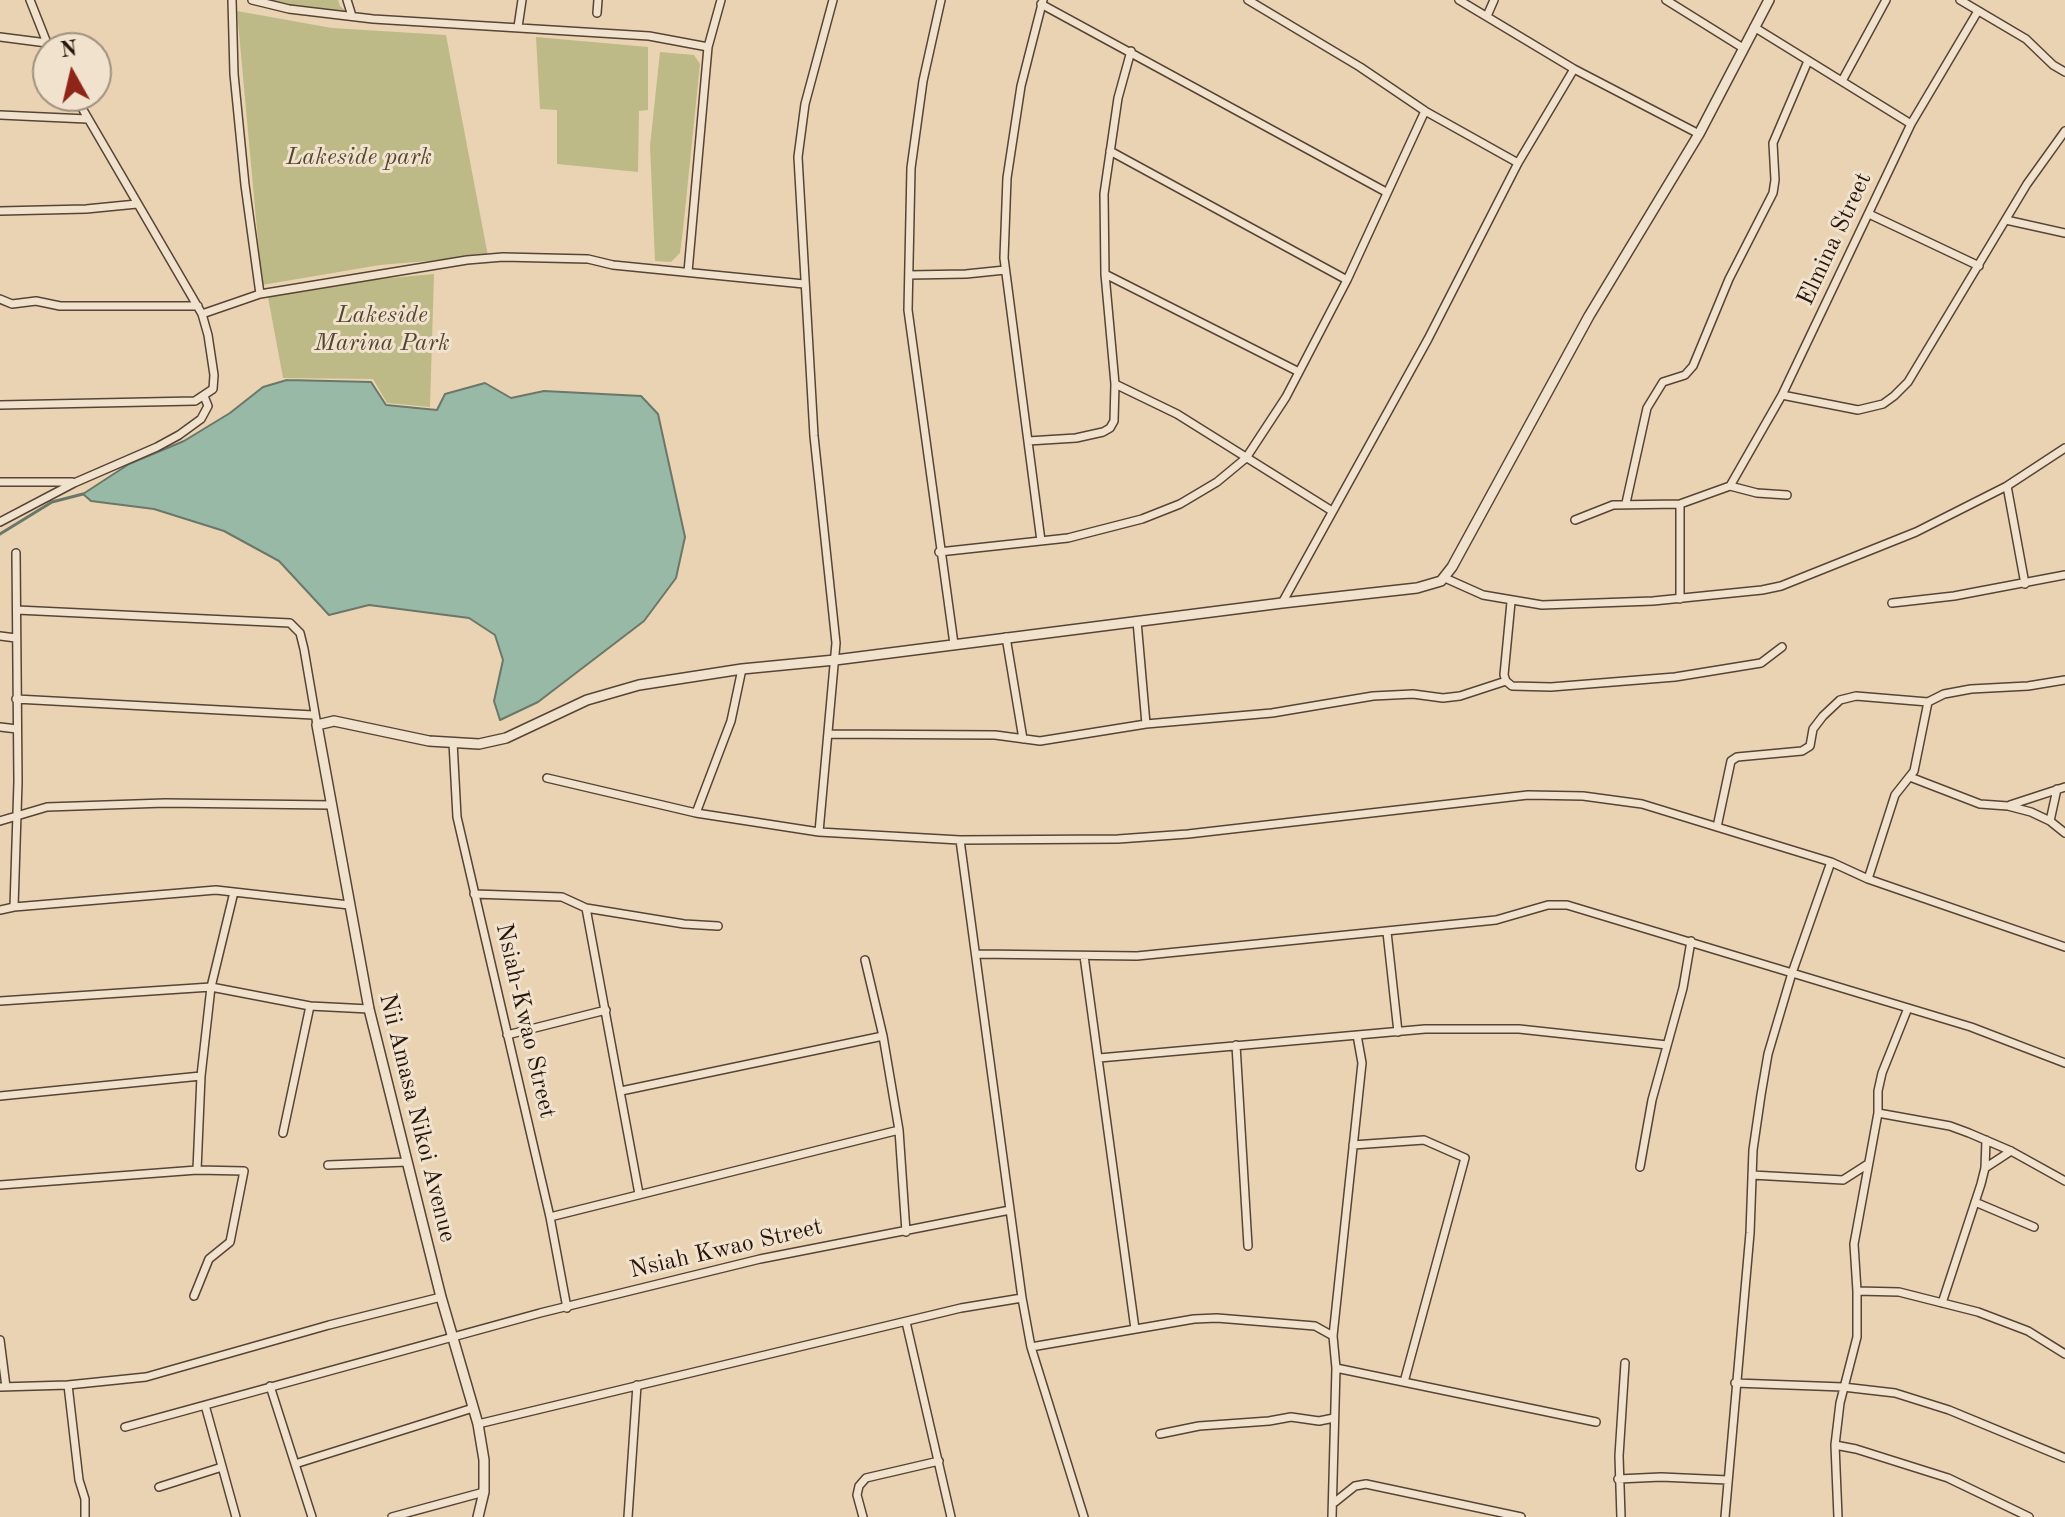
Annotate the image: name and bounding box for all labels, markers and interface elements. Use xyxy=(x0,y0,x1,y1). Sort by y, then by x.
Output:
north arrow xyxy=(32,32,112,112)
text: N xyxy=(59,38,79,62)
park label: Lakeside park xyxy=(286,144,432,172)
street label: Elmina Street xyxy=(1792,168,1878,310)
park label: Lakeside Marina Park xyxy=(314,302,450,358)
street label: Nsiah-Kwao Street xyxy=(489,921,561,1121)
street label: Nii Amasa Nikoi Avenue xyxy=(372,991,462,1245)
street label: Nsiah Kwao Street xyxy=(627,1213,825,1285)

